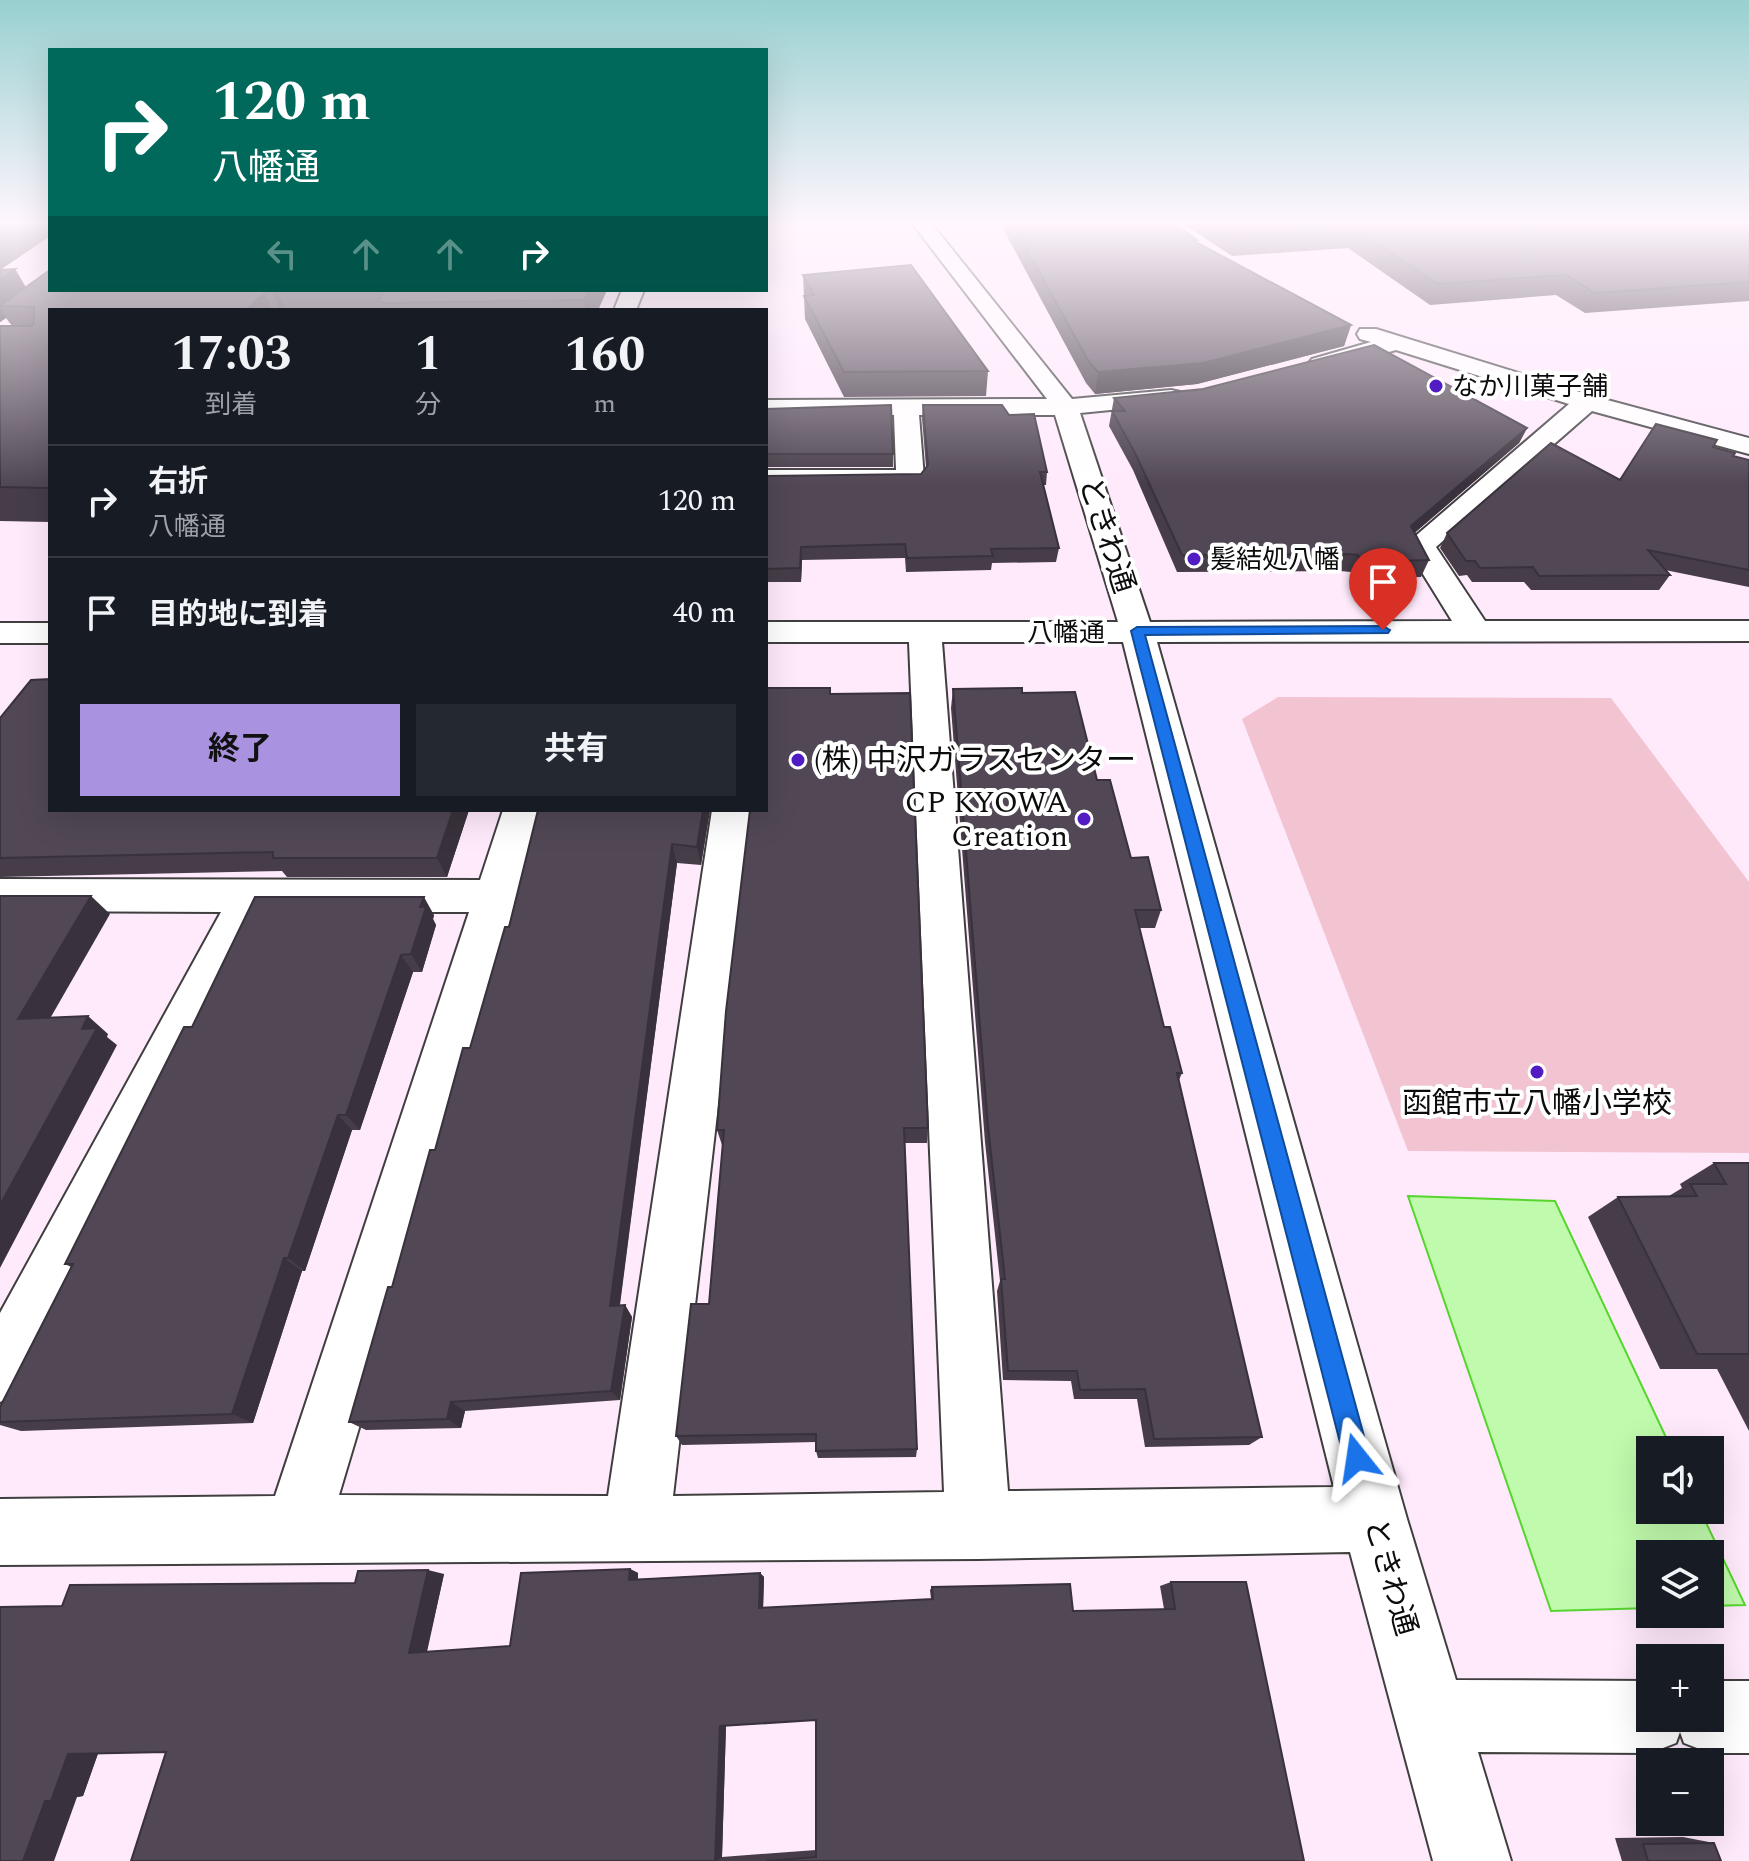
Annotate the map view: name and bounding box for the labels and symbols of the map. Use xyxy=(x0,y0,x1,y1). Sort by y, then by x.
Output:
place label: なか川菓子舗 xyxy=(1452,367,1608,407)
marker: なか川菓子舗 xyxy=(1427,377,1445,395)
street label: ときわ通 xyxy=(1066,471,1146,599)
place label: 髪結処八幡 xyxy=(1210,540,1340,580)
pin xyxy=(1349,548,1417,630)
marker: 髪結処八幡 xyxy=(1185,550,1203,568)
street label: 八幡通 xyxy=(1027,613,1105,653)
place label: (株) 中沢ガラスセンター xyxy=(814,738,1136,784)
marker: (株) 中沢ガラスセンター xyxy=(789,751,807,769)
place label: CP KYOWA Creation xyxy=(905,780,1068,860)
marker: CP KYOWA Creation xyxy=(1075,810,1093,828)
marker: 函館市立八幡小学校 xyxy=(1528,1063,1546,1081)
place label: 函館市立八幡小学校 xyxy=(1402,1081,1672,1127)
position arrow xyxy=(1315,1416,1399,1500)
street label: ときわ通 xyxy=(1351,1513,1429,1641)

